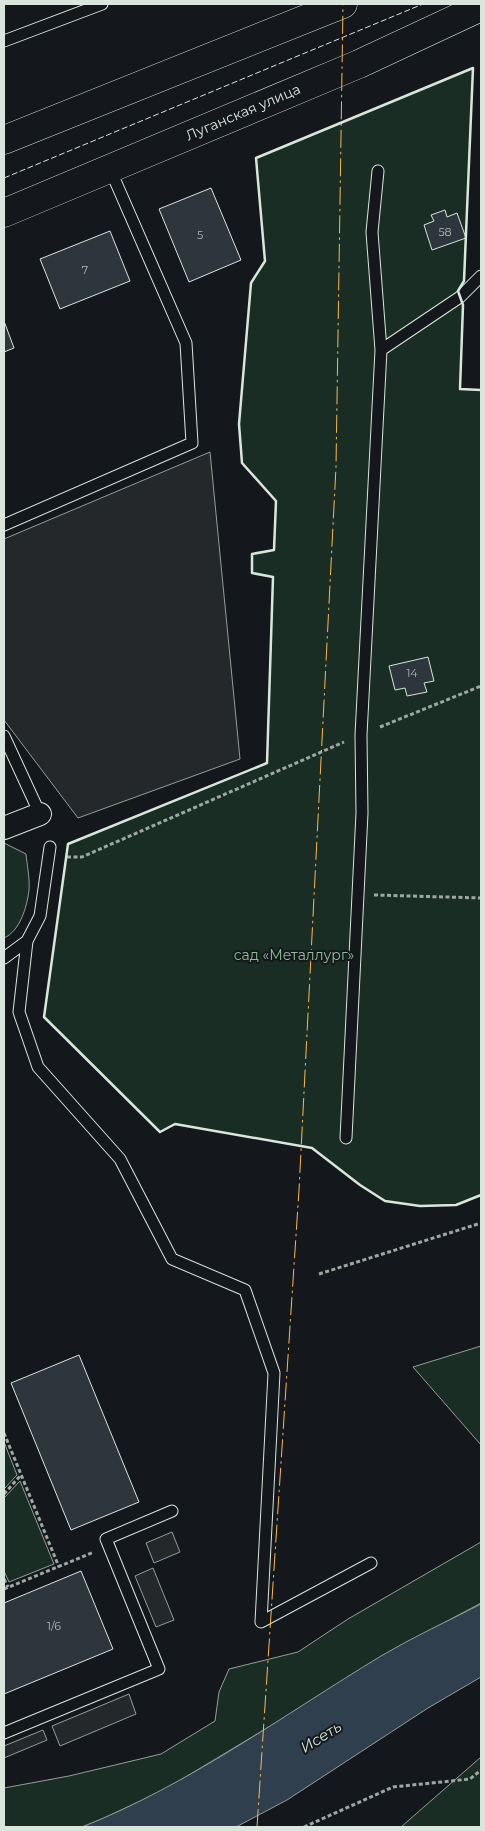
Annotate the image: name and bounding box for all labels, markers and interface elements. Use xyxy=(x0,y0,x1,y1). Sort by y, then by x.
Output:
street label: Луганская улица xyxy=(183,80,303,144)
house number: 58 xyxy=(438,225,452,239)
house number: 5 xyxy=(197,228,203,242)
house number: 7 xyxy=(82,263,88,277)
house number: 14 xyxy=(406,666,418,680)
park label: сад «Металлург» xyxy=(234,946,354,964)
house number: 1/6 xyxy=(47,1619,61,1633)
water label: Исеть xyxy=(296,1716,345,1757)

